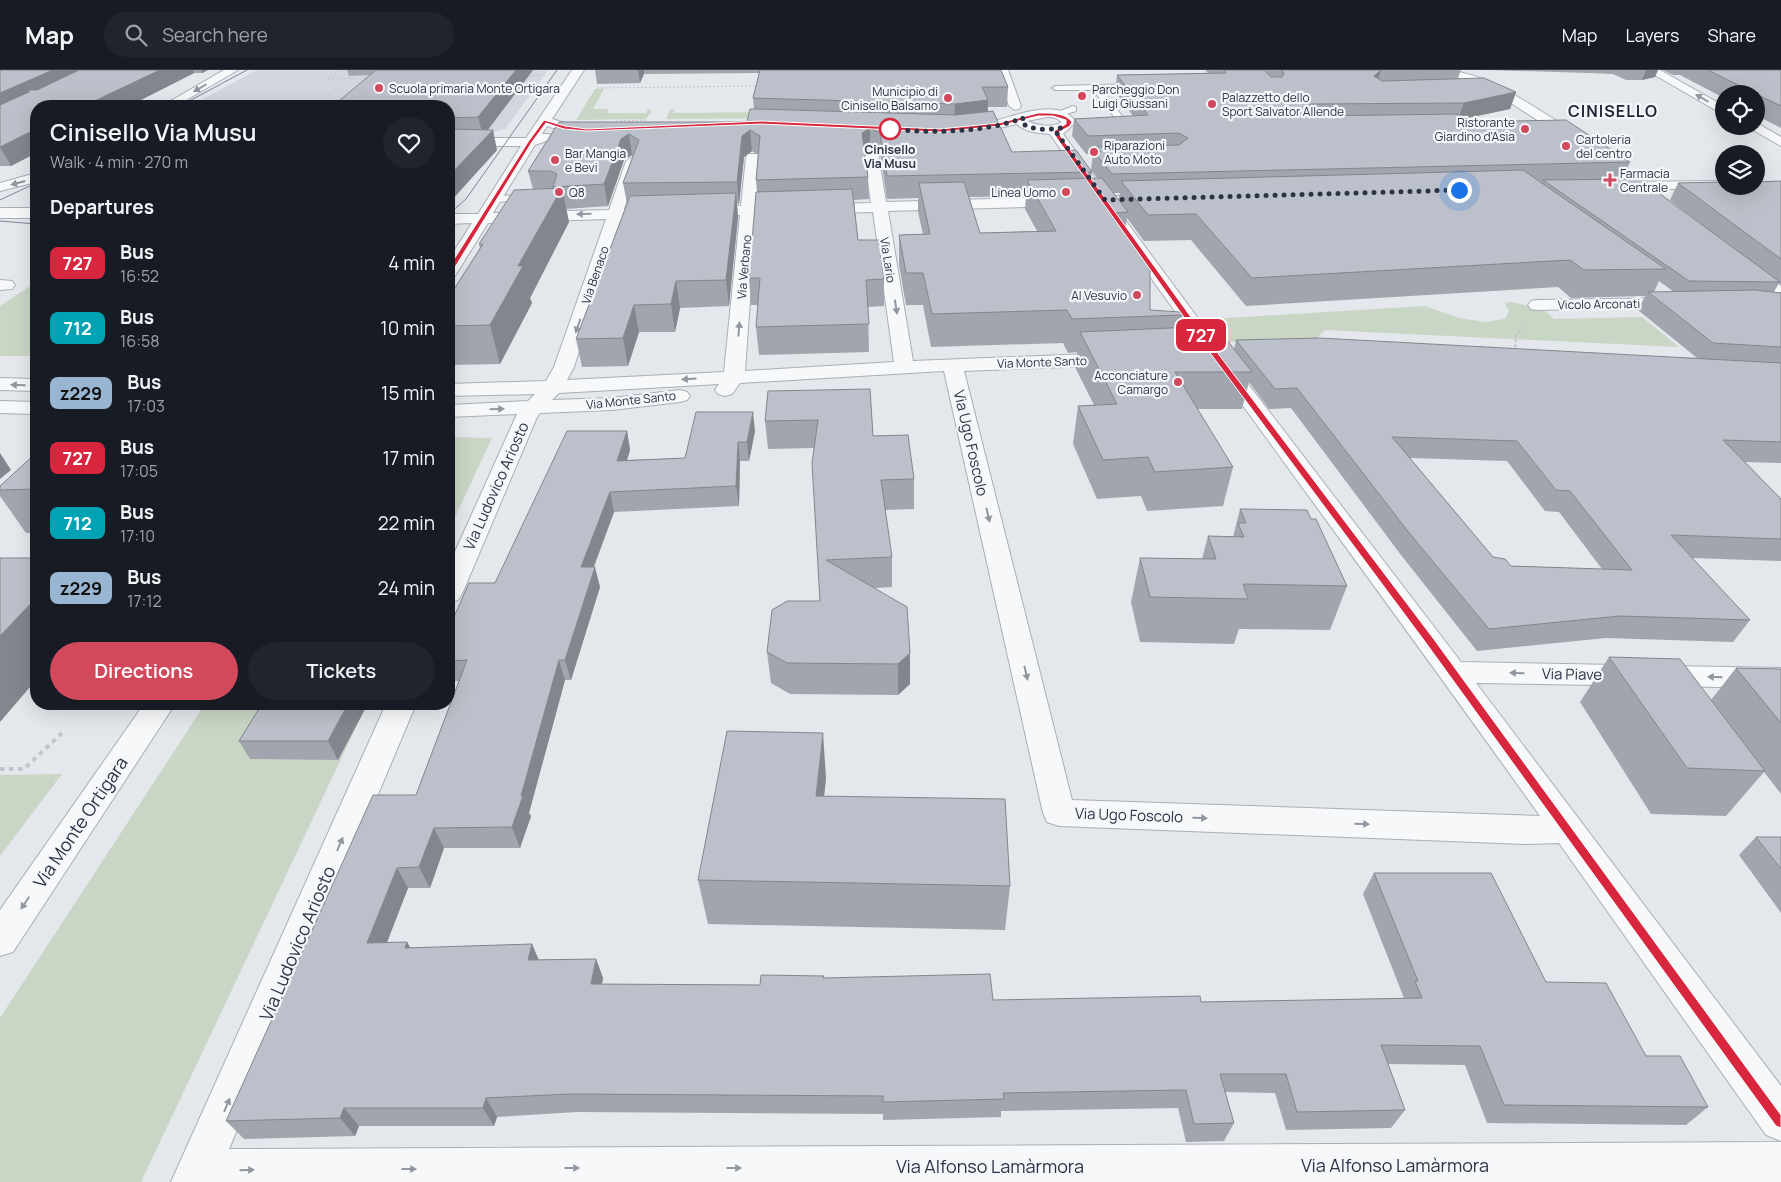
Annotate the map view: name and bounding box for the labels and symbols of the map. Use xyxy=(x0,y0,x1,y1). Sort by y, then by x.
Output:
place label: Scuola primaria Monte Ortigara xyxy=(389,80,560,97)
place label: Parcheggio Don Luigi Giussani xyxy=(1092,81,1179,112)
marker: Scuola primaria Monte Ortigara xyxy=(373,82,385,94)
place label: Municipio di Cinisello Balsamo xyxy=(841,83,938,114)
one-way arrow xyxy=(194,84,207,93)
place label: Palazzetto dello Sport Salvator Allende xyxy=(1222,89,1344,120)
marker: Parcheggio Don Luigi Giussani xyxy=(1076,90,1088,102)
marker: Municipio di Cinisello Balsamo xyxy=(942,92,954,104)
one-way arrow xyxy=(1694,94,1709,102)
marker: Palazzetto dello Sport Salvator Allende xyxy=(1206,98,1218,110)
district label: CINISELLO xyxy=(1568,100,1658,122)
place label: Ristorante Giardino d'Asia xyxy=(1435,114,1515,145)
marker: Cinisello Via Musu xyxy=(879,118,901,140)
marker: Ristorante Giardino d'Asia xyxy=(1519,123,1531,135)
place label: Cartoleria del centro xyxy=(1576,131,1632,162)
place label: Riparazioni Auto Moto xyxy=(1104,137,1165,168)
marker: Cartoleria del centro xyxy=(1560,140,1572,152)
place label: Cinisello Via Musu xyxy=(864,141,916,172)
place label: Bar Mangia e Bevi xyxy=(565,145,626,176)
marker: Riparazioni Auto Moto xyxy=(1088,146,1100,158)
marker: Bar Mangia e Bevi xyxy=(549,154,561,166)
place label: Farmacia Centrale xyxy=(1620,165,1670,196)
marker: Farmacia Centrale xyxy=(1604,174,1616,186)
your location xyxy=(1447,178,1472,203)
one-way arrow xyxy=(11,179,26,187)
place label: Q8 xyxy=(569,184,585,201)
place label: Linea Uomo xyxy=(991,184,1056,201)
marker: Q8 xyxy=(553,186,565,198)
marker: Linea Uomo xyxy=(1060,186,1072,198)
one-way arrow xyxy=(576,210,592,218)
street label: Via Verbano xyxy=(733,234,755,300)
street label: Via Lario xyxy=(876,236,900,284)
street label: Via Benaco xyxy=(577,244,613,306)
place label: Al Vesuvio xyxy=(1071,287,1127,304)
marker: Al Vesuvio xyxy=(1131,289,1143,301)
street label: Vicolo Arconati xyxy=(1558,295,1640,313)
one-way arrow xyxy=(892,299,900,315)
one-way arrow xyxy=(574,319,581,334)
line badge: 727 xyxy=(1172,319,1230,351)
one-way arrow xyxy=(735,320,743,336)
street label: Via Monte Santo xyxy=(997,352,1087,372)
place label: Acconciature Camargo xyxy=(1094,367,1168,398)
one-way arrow xyxy=(680,376,696,384)
marker: Acconciature Camargo xyxy=(1172,376,1184,388)
one-way arrow xyxy=(10,381,26,389)
street label: Via Monte Santo xyxy=(585,387,677,413)
street label: Via Ugo Foscolo xyxy=(949,388,993,498)
one-way arrow xyxy=(490,405,506,413)
street label: Via Ludovico Ariosto xyxy=(458,418,534,553)
one-way arrow xyxy=(984,507,992,522)
street label: Via Piave xyxy=(1542,663,1603,685)
one-way arrow xyxy=(1022,665,1030,680)
one-way arrow xyxy=(1509,669,1525,677)
one-way arrow xyxy=(1707,673,1723,681)
street label: Via Monte Ortigara xyxy=(27,752,133,892)
street label: Via Ugo Foscolo xyxy=(1075,803,1184,827)
one-way arrow xyxy=(1192,814,1208,822)
one-way arrow xyxy=(1354,820,1370,828)
one-way arrow xyxy=(337,837,345,851)
street label: Via Ludovico Ariosto xyxy=(254,862,340,1024)
one-way arrow xyxy=(20,897,30,910)
one-way arrow xyxy=(223,1098,231,1112)
street label: Via Alfonso Lamàrmora xyxy=(1301,1153,1489,1177)
street label: Via Alfonso Lamàrmora xyxy=(896,1154,1084,1178)
one-way arrow xyxy=(564,1164,580,1172)
one-way arrow xyxy=(727,1164,743,1172)
one-way arrow xyxy=(402,1165,418,1173)
one-way arrow xyxy=(239,1166,255,1174)

